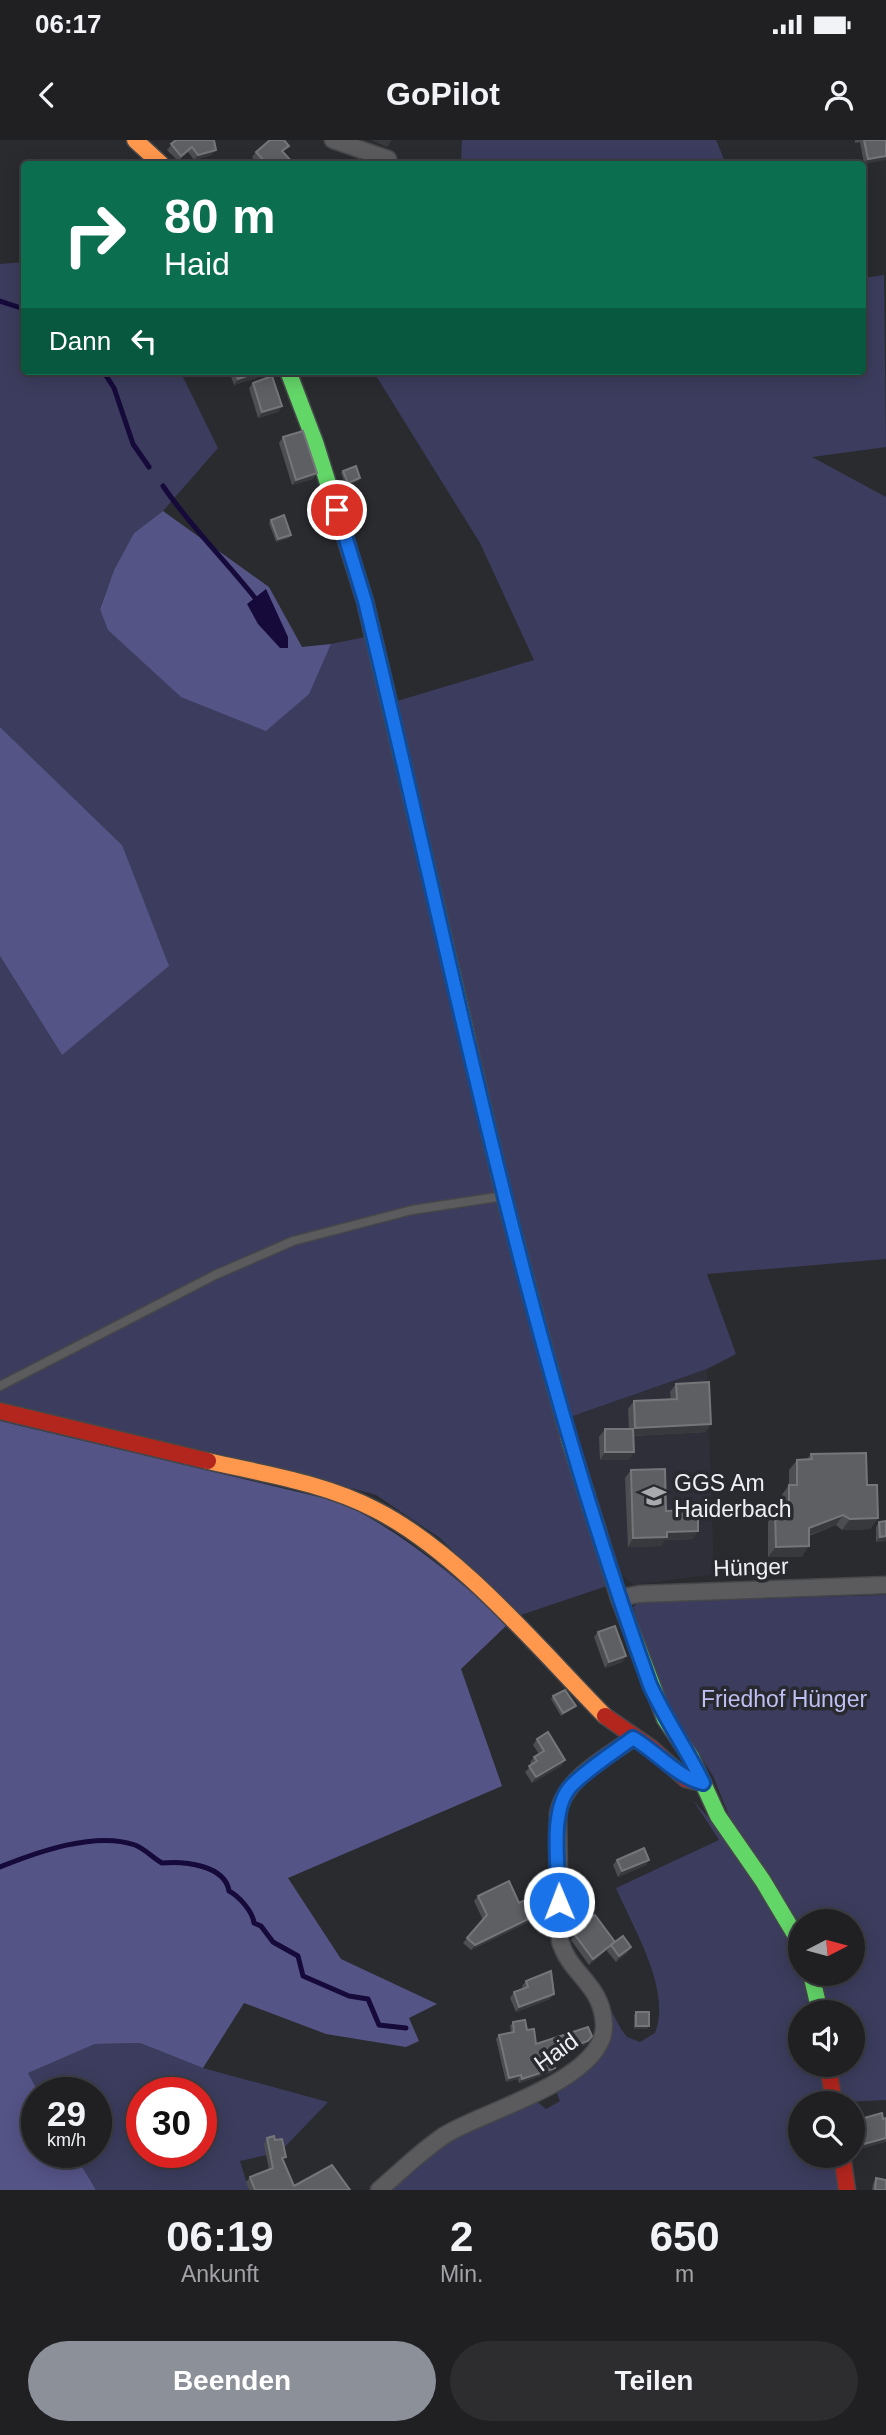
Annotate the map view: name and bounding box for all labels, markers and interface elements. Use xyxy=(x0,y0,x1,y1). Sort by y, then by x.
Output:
text: 06:17 xyxy=(35,9,102,39)
icon: back xyxy=(28,76,66,114)
text: GoPilot xyxy=(386,76,500,112)
icon: person xyxy=(820,76,858,114)
icon: right xyxy=(49,189,140,280)
text: 80 m xyxy=(164,189,276,243)
text: Haid xyxy=(164,246,230,282)
icon: left xyxy=(125,322,163,360)
text: Dann xyxy=(49,326,111,356)
pin xyxy=(307,480,367,540)
icon: arrive xyxy=(318,491,356,529)
place label: GGS Am Haiderbach xyxy=(674,1470,792,1522)
school or university icon: GGS Am Haiderbach xyxy=(640,1482,668,1510)
street label: Hünger xyxy=(713,1553,789,1581)
park label: Friedhof Hünger xyxy=(701,1686,867,1712)
position arrow xyxy=(522,1865,596,1939)
north arrow xyxy=(788,1909,864,1986)
map controls xyxy=(788,1909,865,2168)
button: sound xyxy=(788,2000,865,2077)
street label: Haid xyxy=(529,2028,583,2076)
speed limit sign: 30 xyxy=(126,2077,217,2168)
button: search xyxy=(788,2091,865,2168)
text: 29 xyxy=(47,2094,86,2133)
text: km/h xyxy=(47,2130,86,2150)
text: 06:19 xyxy=(166,2213,274,2260)
text: 2 xyxy=(450,2213,473,2260)
text: 650 xyxy=(650,2213,720,2260)
text: Ankunft xyxy=(181,2261,259,2287)
text: Min. xyxy=(440,2261,483,2287)
text: m xyxy=(675,2261,694,2287)
button: Beenden xyxy=(28,2341,436,2421)
button: Teilen xyxy=(450,2341,858,2421)

